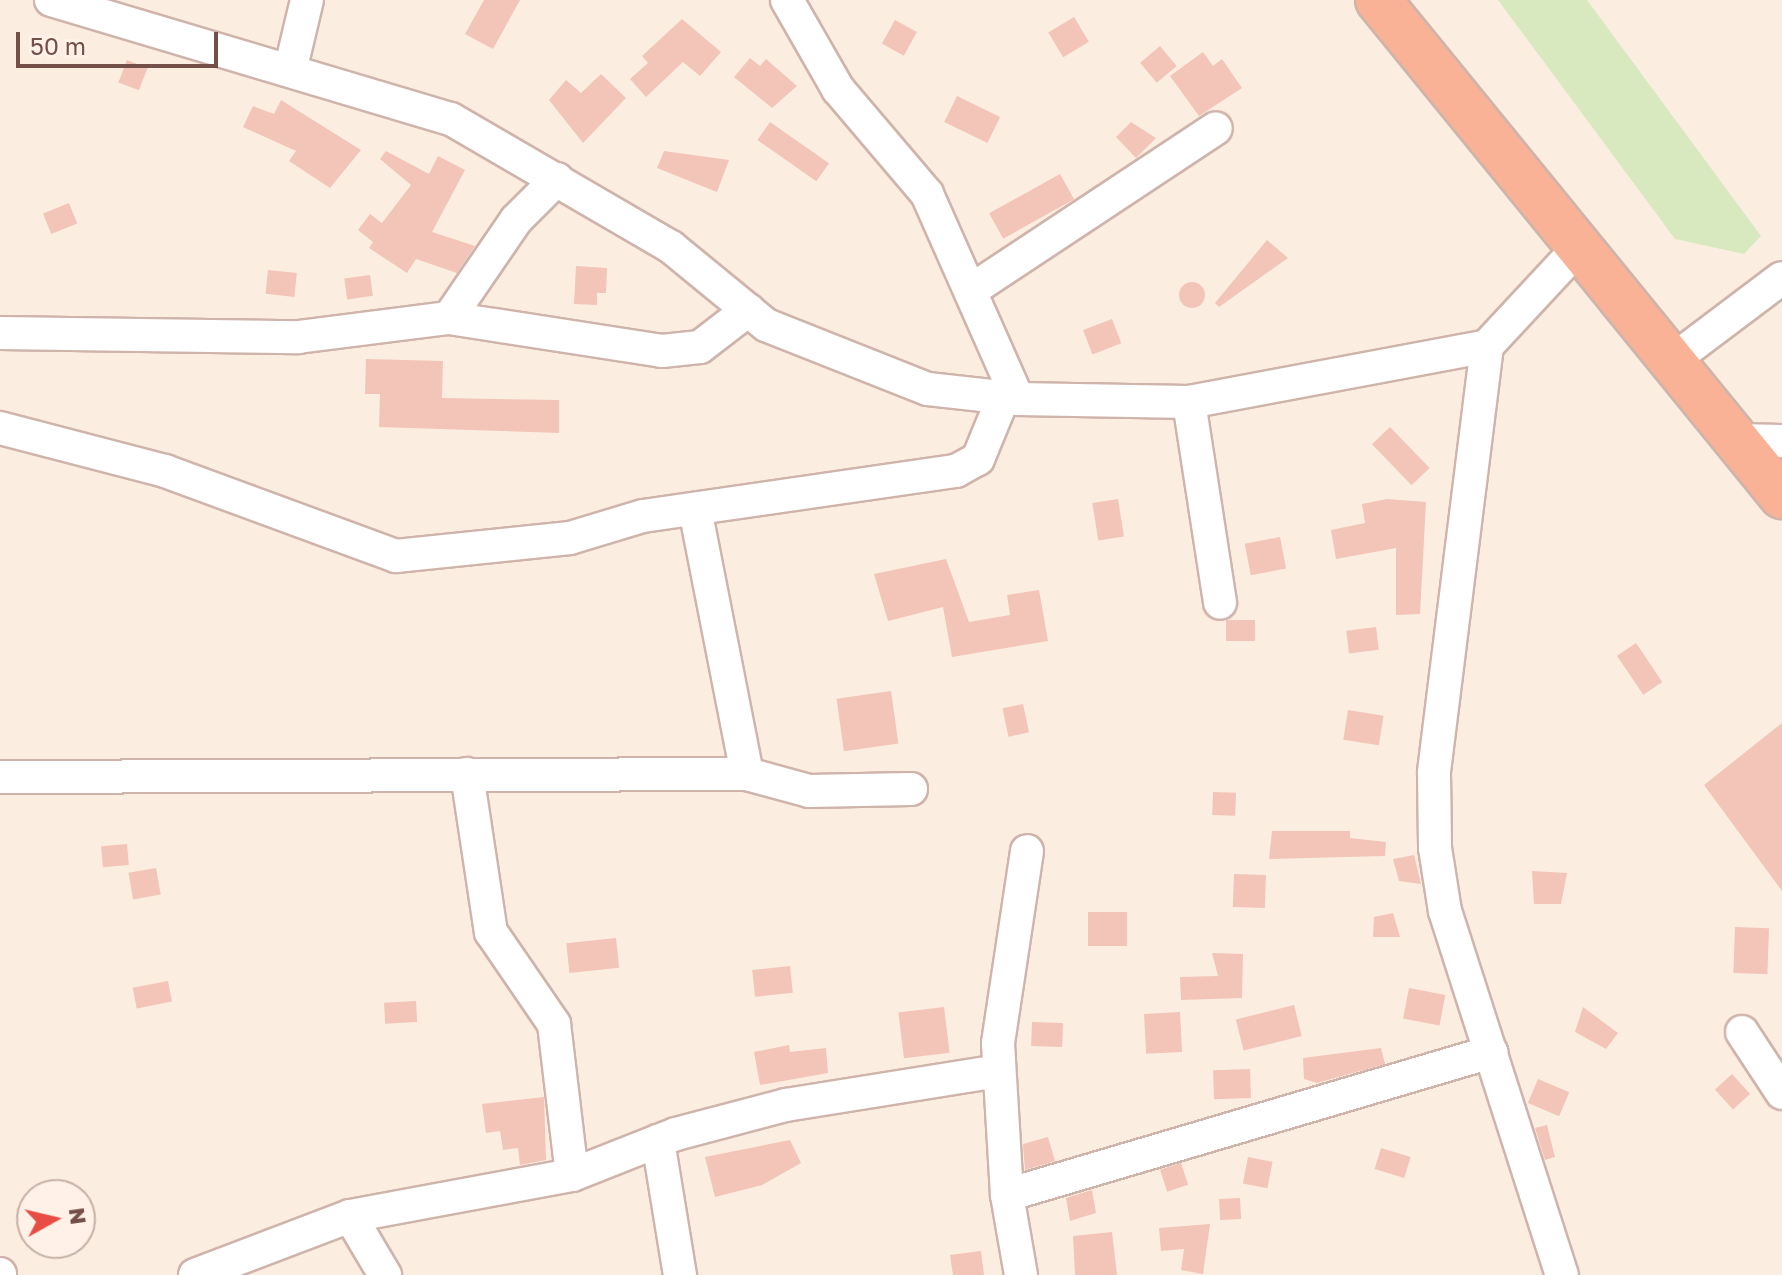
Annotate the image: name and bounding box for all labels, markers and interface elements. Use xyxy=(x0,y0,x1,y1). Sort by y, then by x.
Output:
scale bar xyxy=(20,16,222,66)
text: 50 m xyxy=(30,31,86,60)
north arrow xyxy=(16,1179,96,1259)
text: N xyxy=(64,1206,93,1226)

